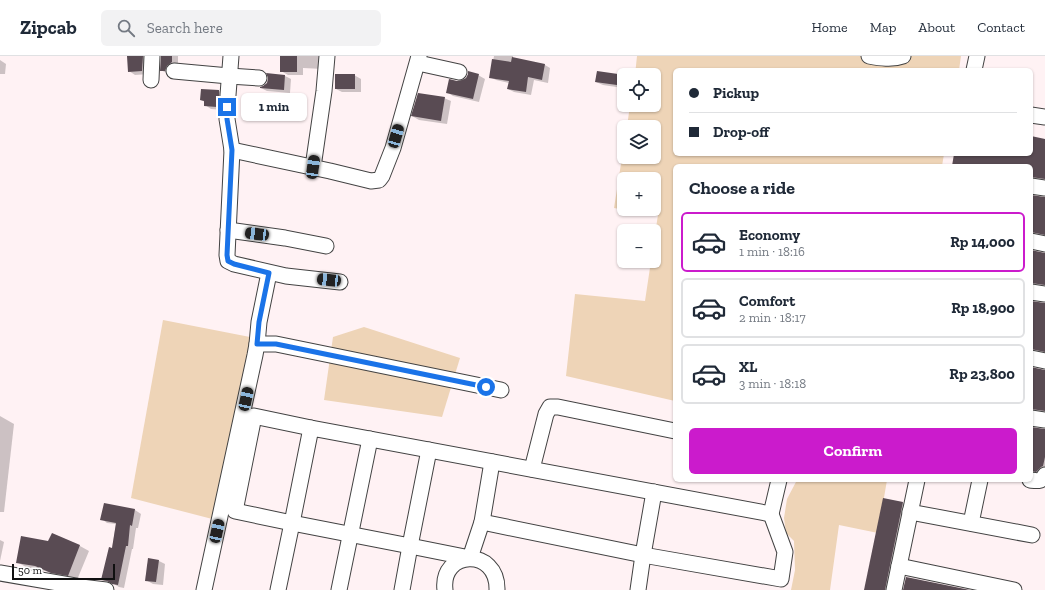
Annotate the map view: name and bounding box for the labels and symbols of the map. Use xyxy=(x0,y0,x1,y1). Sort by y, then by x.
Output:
callout: 1 min xyxy=(241,93,307,121)
route end xyxy=(218,98,236,116)
car xyxy=(387,123,405,149)
car xyxy=(305,154,321,180)
car xyxy=(244,227,270,241)
car xyxy=(316,273,342,287)
route start xyxy=(477,378,495,396)
car xyxy=(238,386,254,412)
car xyxy=(209,518,225,544)
scale bar xyxy=(12,562,115,581)

